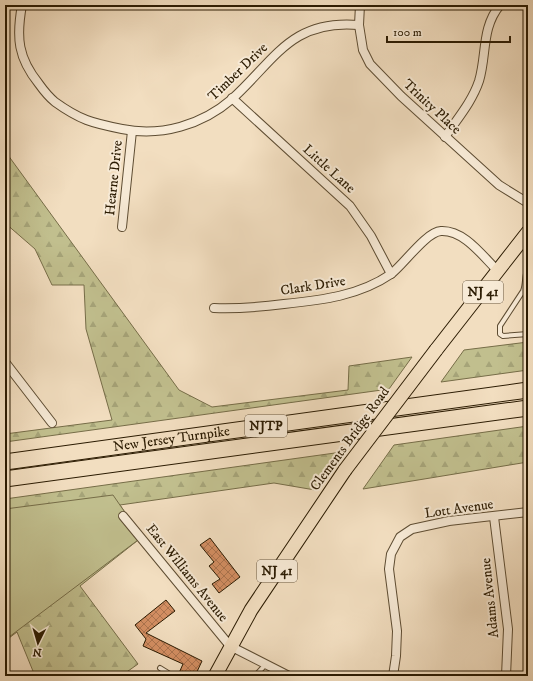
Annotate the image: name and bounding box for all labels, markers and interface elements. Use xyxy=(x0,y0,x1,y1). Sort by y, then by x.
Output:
scale bar xyxy=(387,18,510,44)
text: 100 m xyxy=(393,25,422,40)
street label: Timber Drive xyxy=(204,39,272,105)
street label: Trinity Place xyxy=(399,76,465,139)
street label: Hearne Drive xyxy=(101,139,127,217)
street label: Little Lane xyxy=(299,141,359,197)
street label: Clark Drive xyxy=(279,272,347,300)
road number: NJ 41 xyxy=(463,281,503,303)
street label: Clements Bridge Road xyxy=(306,383,394,495)
road number: NJTP xyxy=(245,415,287,437)
street label: New Jersey Turnpike xyxy=(112,422,231,456)
street label: Lott Avenue xyxy=(423,495,495,523)
street label: East Williams Avenue xyxy=(142,520,232,626)
street label: Adams Avenue xyxy=(477,557,503,639)
road number: NJ 41 xyxy=(257,560,297,582)
north arrow xyxy=(18,623,58,663)
text: N xyxy=(32,645,42,659)

